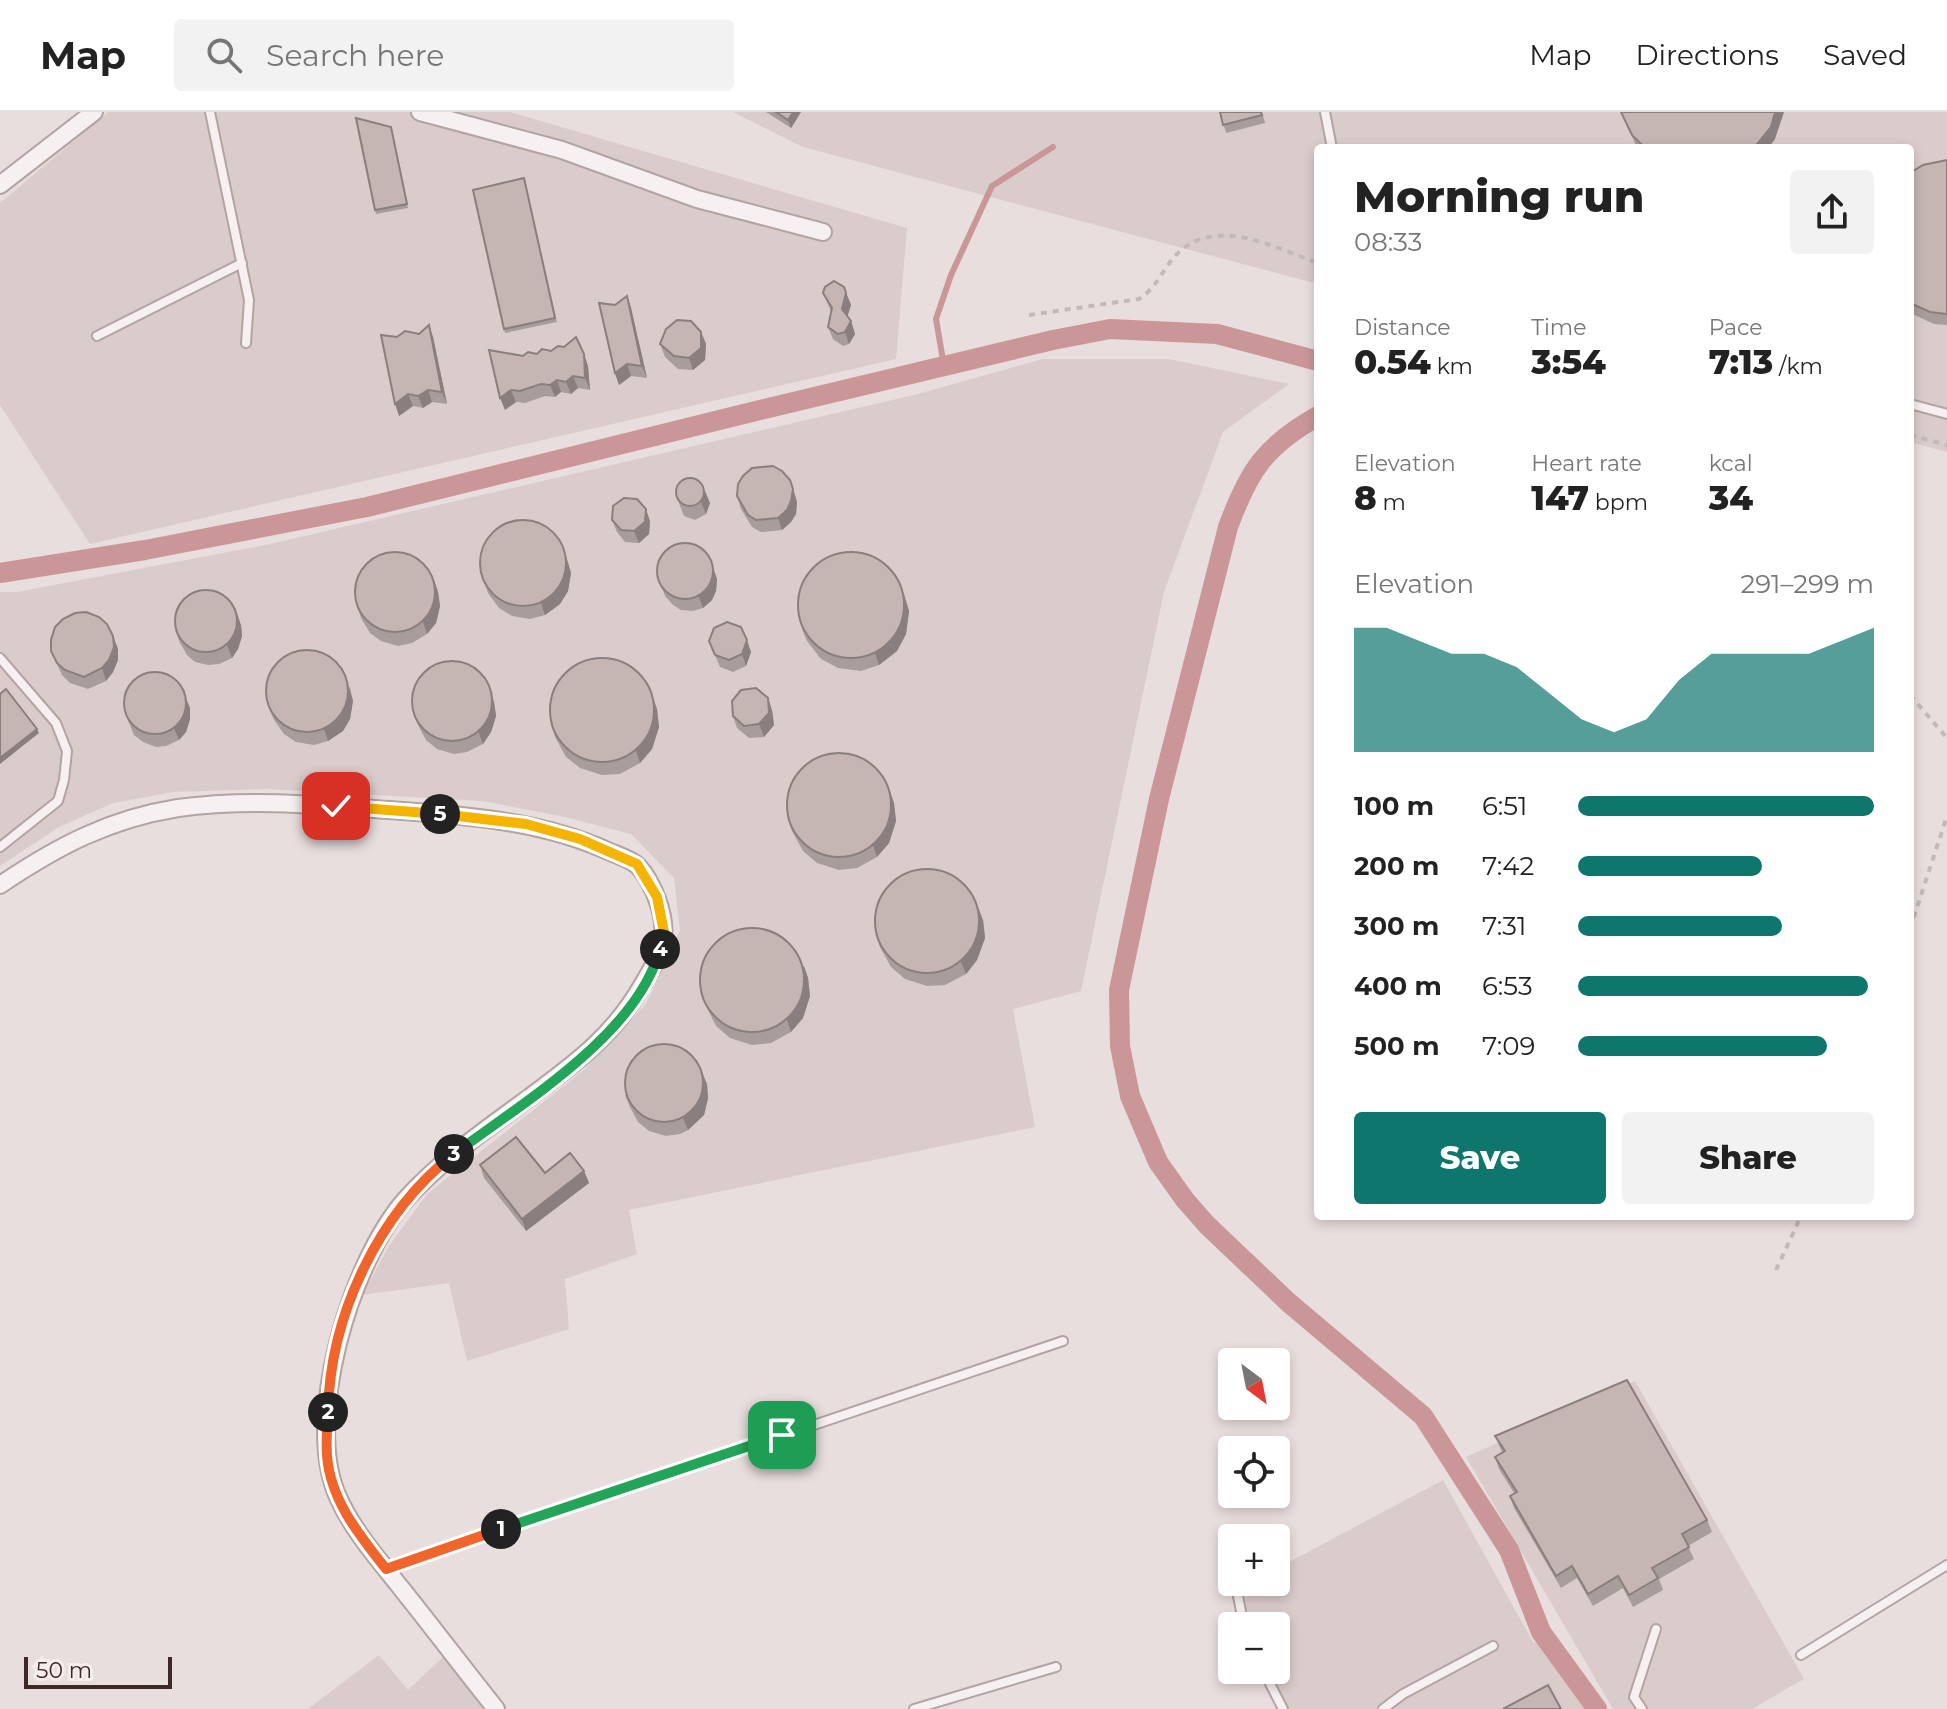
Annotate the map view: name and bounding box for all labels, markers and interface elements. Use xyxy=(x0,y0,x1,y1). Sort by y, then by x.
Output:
search box xyxy=(174,19,734,91)
text: Map xyxy=(40,32,126,79)
icon: search xyxy=(202,33,246,77)
text: Search here xyxy=(266,37,444,74)
text: Map xyxy=(1529,38,1591,72)
text: Directions xyxy=(1635,38,1779,72)
text: Saved xyxy=(1823,38,1907,72)
text: Morning run xyxy=(1354,169,1644,223)
button: share xyxy=(1790,170,1874,254)
text: 08:33 xyxy=(1354,226,1423,258)
text: Distance xyxy=(1354,314,1451,341)
text: Time xyxy=(1531,314,1587,341)
text: Pace xyxy=(1709,314,1763,341)
text: 0.54 xyxy=(1354,341,1431,383)
text: 3:54 xyxy=(1531,341,1606,383)
text: 7:13 xyxy=(1709,341,1773,383)
text: km xyxy=(1431,353,1473,380)
text: /km xyxy=(1773,353,1823,380)
text: Elevation xyxy=(1354,450,1456,477)
text: Heart rate xyxy=(1531,450,1642,477)
text: kcal xyxy=(1709,450,1753,477)
text: 8 xyxy=(1354,477,1377,519)
text: 147 xyxy=(1531,477,1589,519)
text: 34 xyxy=(1709,477,1753,519)
text: m xyxy=(1377,489,1406,516)
text: bpm xyxy=(1589,489,1648,516)
text: Elevation xyxy=(1354,568,1474,600)
text: 291–299 m xyxy=(1740,568,1874,600)
pin xyxy=(302,772,370,840)
icon: check xyxy=(314,784,358,828)
text: 100 m xyxy=(1354,790,1434,822)
text: 6:51 xyxy=(1482,790,1527,822)
pin: 5 xyxy=(420,794,460,834)
text: 5 xyxy=(433,800,447,827)
text: 200 m xyxy=(1354,850,1439,882)
text: 7:42 xyxy=(1482,850,1534,882)
text: 300 m xyxy=(1354,910,1439,942)
text: 7:31 xyxy=(1482,910,1526,942)
pin: 4 xyxy=(640,929,680,969)
text: 4 xyxy=(652,935,668,962)
text: 400 m xyxy=(1354,970,1442,1002)
text: 6:53 xyxy=(1482,970,1533,1002)
text: 500 m xyxy=(1354,1030,1439,1062)
text: 7:09 xyxy=(1482,1030,1535,1062)
button: Save xyxy=(1354,1112,1606,1204)
button: Share xyxy=(1622,1112,1874,1204)
pin: 3 xyxy=(434,1134,474,1174)
text: 3 xyxy=(447,1140,461,1167)
north arrow xyxy=(1218,1348,1290,1420)
map controls xyxy=(1218,1348,1290,1684)
pin: 2 xyxy=(308,1392,348,1432)
text: 2 xyxy=(322,1398,334,1425)
pin xyxy=(748,1401,816,1469)
icon: arrive xyxy=(760,1413,804,1457)
button: locate xyxy=(1218,1436,1290,1508)
pin: 1 xyxy=(481,1509,521,1549)
text: 1 xyxy=(497,1515,505,1542)
button: + xyxy=(1218,1524,1290,1596)
button: − xyxy=(1218,1612,1290,1684)
scale bar xyxy=(24,1653,172,1689)
text: 50 m xyxy=(36,1657,92,1684)

